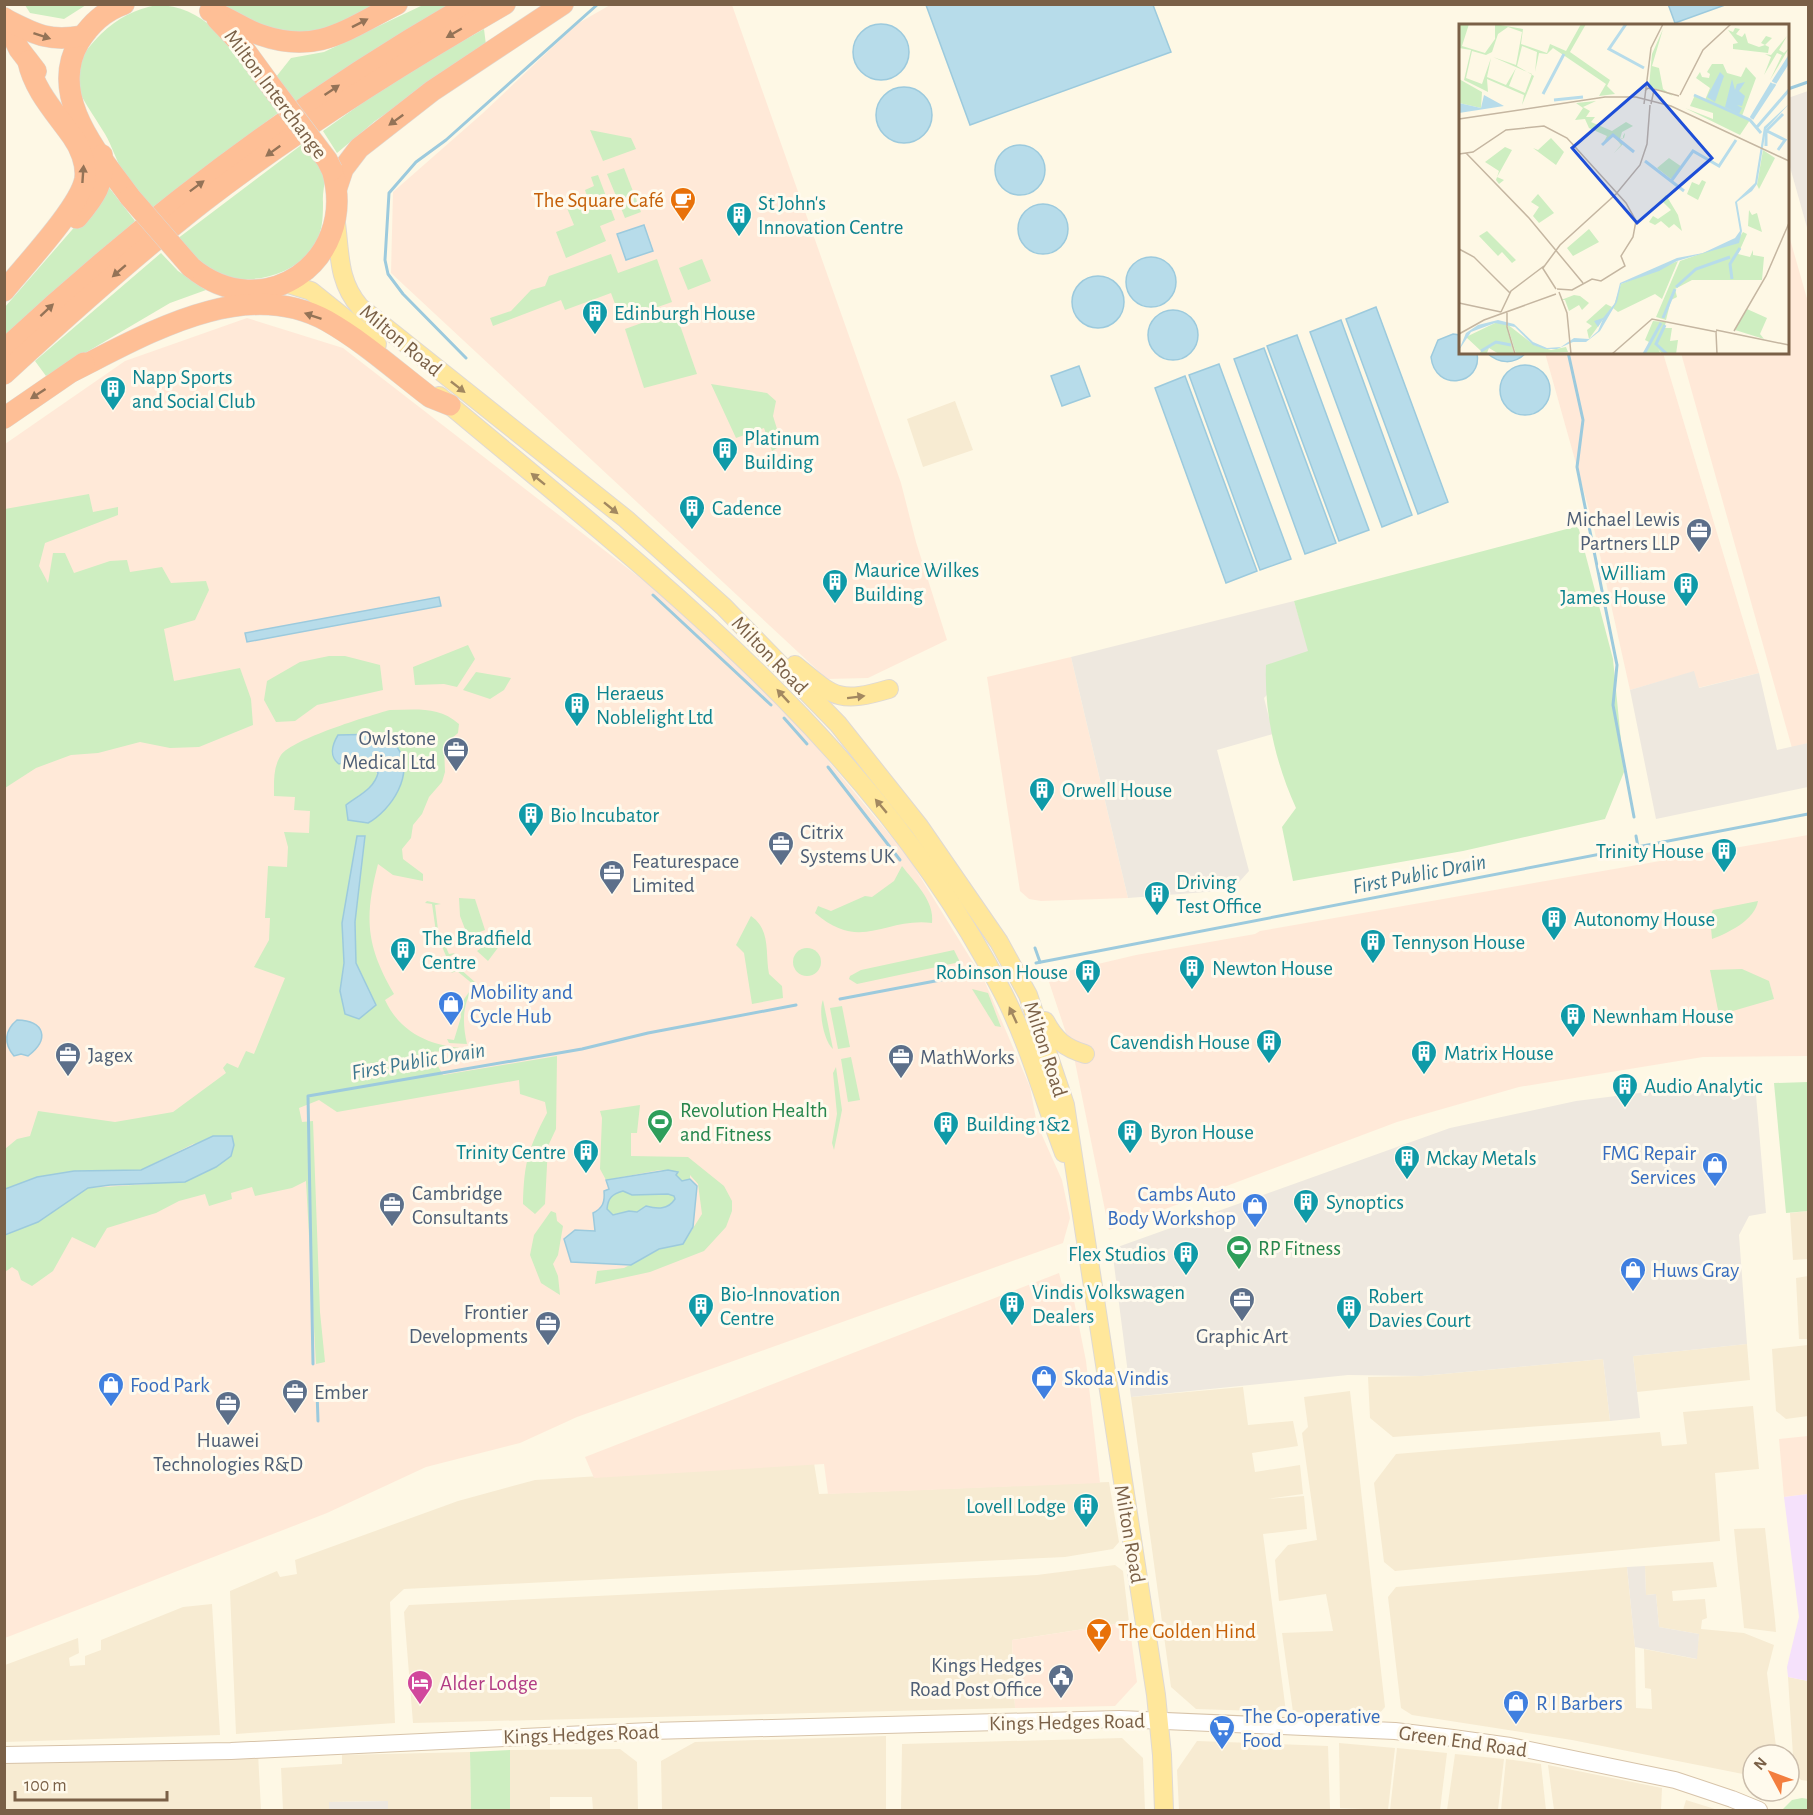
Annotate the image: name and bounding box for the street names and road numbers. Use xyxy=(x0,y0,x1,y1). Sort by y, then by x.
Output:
street label: Milton Interchange xyxy=(220,26,331,163)
street label: Milton Road xyxy=(356,300,446,380)
street label: Milton Road xyxy=(728,612,812,698)
street label: Milton Road xyxy=(1020,999,1071,1100)
street label: Milton Road xyxy=(1111,1483,1149,1585)
street label: Kings Hedges Road xyxy=(989,1711,1145,1734)
street label: Kings Hedges Road xyxy=(503,1721,660,1748)
street label: Green End Road xyxy=(1397,1722,1529,1761)

